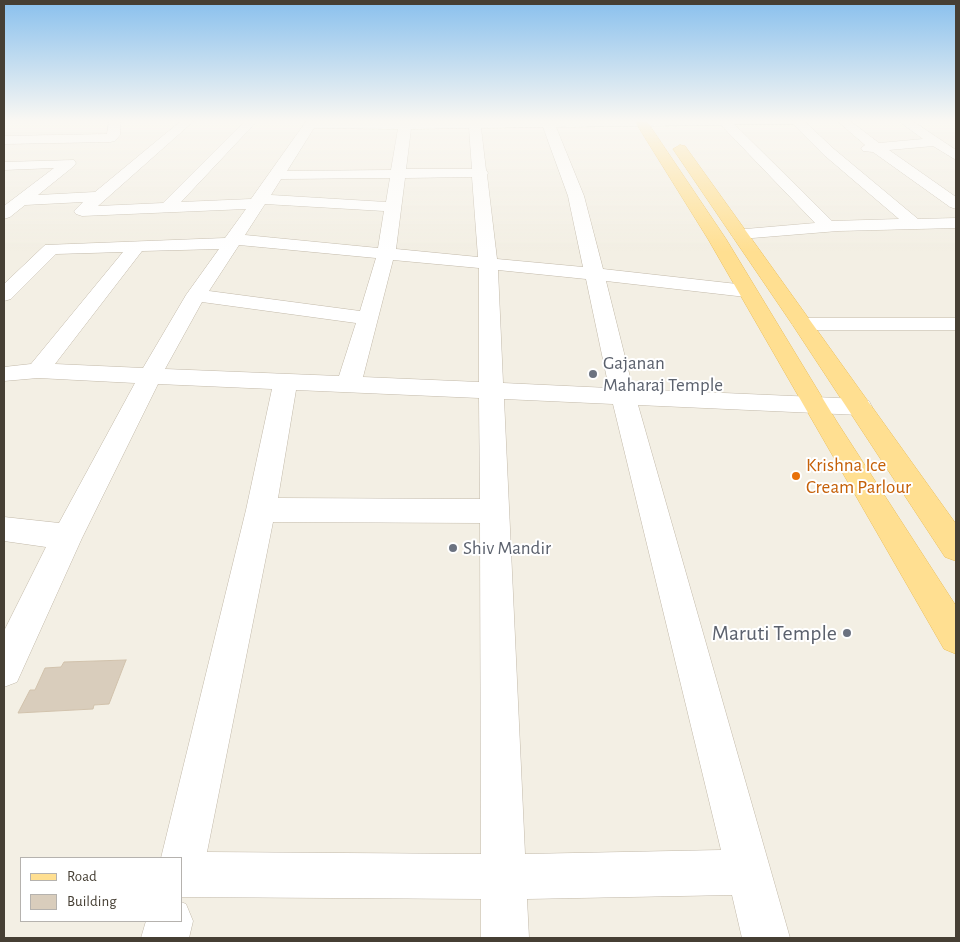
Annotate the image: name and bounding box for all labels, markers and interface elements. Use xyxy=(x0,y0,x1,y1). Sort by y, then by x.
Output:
place label: Gajanan Maharaj Temple xyxy=(603,352,723,396)
marker: Gajanan Maharaj Temple xyxy=(587,368,599,380)
place label: Krishna Ice Cream Parlour xyxy=(806,454,911,498)
marker: Krishna Ice Cream Parlour xyxy=(790,470,802,482)
place label: Shiv Mandir xyxy=(463,537,551,559)
marker: Shiv Mandir xyxy=(447,542,459,554)
place label: Maruti Temple xyxy=(712,620,837,646)
marker: Maruti Temple xyxy=(841,627,853,639)
legend xyxy=(20,857,182,922)
text: Road xyxy=(67,869,97,884)
text: Building xyxy=(67,894,117,909)

